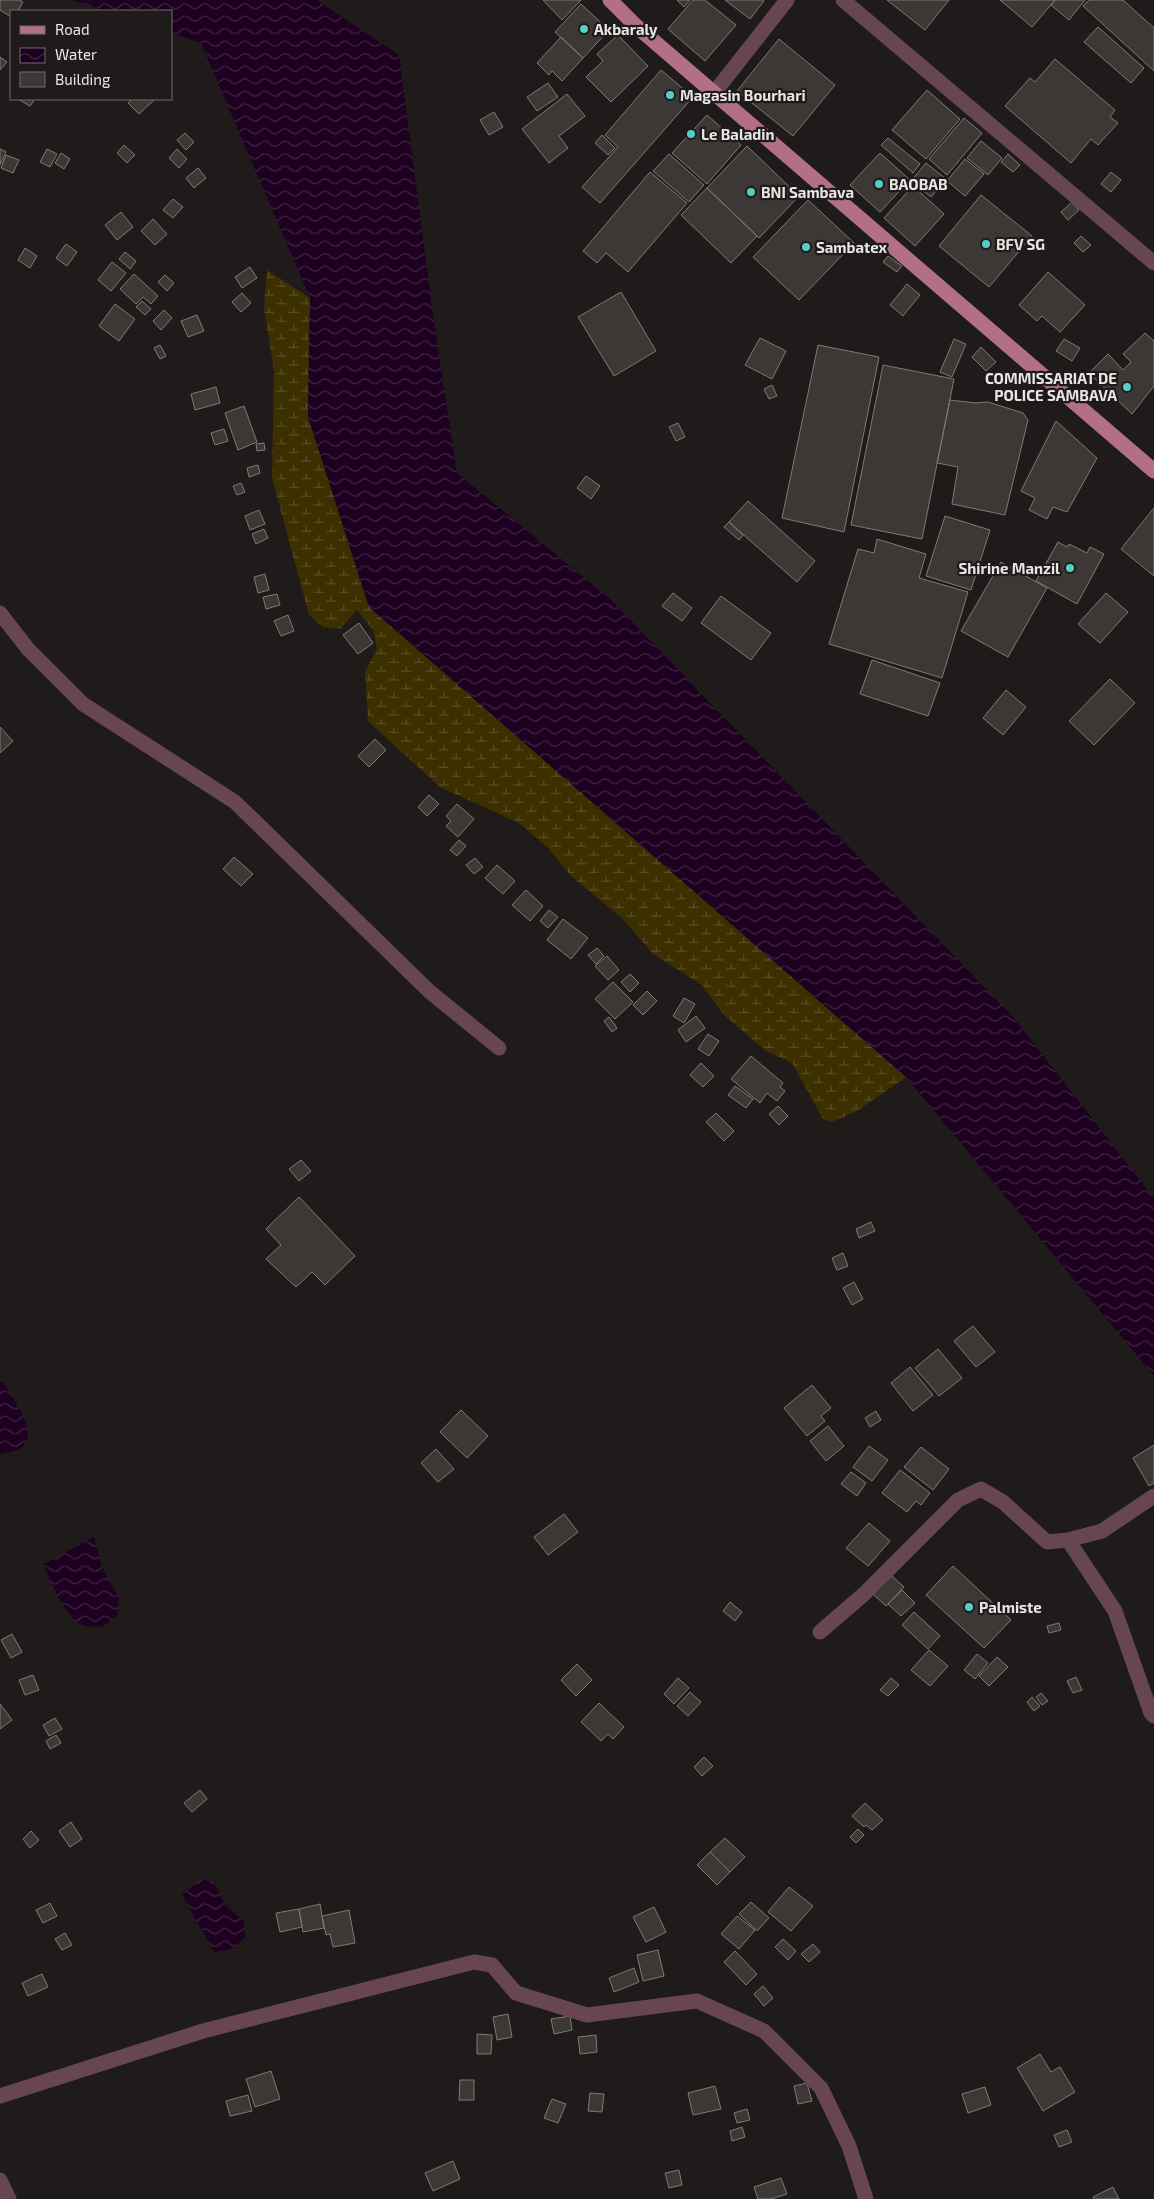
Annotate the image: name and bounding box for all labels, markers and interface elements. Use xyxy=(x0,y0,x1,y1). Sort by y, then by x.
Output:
legend xyxy=(10,10,172,100)
text: Road xyxy=(55,20,90,38)
place label: Akbaraly xyxy=(594,20,658,39)
marker: Akbaraly xyxy=(578,23,590,35)
text: Water xyxy=(55,45,97,63)
text: Building xyxy=(55,70,111,88)
place label: Magasin Bourhari xyxy=(680,86,806,104)
marker: Magasin Bourhari xyxy=(664,89,676,101)
place label: Le Baladin xyxy=(701,125,774,143)
marker: Le Baladin xyxy=(685,128,697,140)
place label: BAOBAB xyxy=(889,175,948,193)
marker: BAOBAB xyxy=(873,178,885,190)
place label: BNI Sambava xyxy=(761,183,854,201)
marker: BNI Sambava xyxy=(745,186,757,198)
place label: BFV SG xyxy=(996,235,1045,253)
place label: Sambatex xyxy=(816,238,888,256)
marker: BFV SG xyxy=(980,238,992,250)
marker: Sambatex xyxy=(800,241,812,253)
place label: COMMISSARIAT DE POLICE SAMBAVA xyxy=(985,369,1117,404)
marker: COMMISSARIAT DE POLICE SAMBAVA xyxy=(1121,381,1133,393)
place label: Shirine Manzil xyxy=(959,559,1060,577)
marker: Shirine Manzil xyxy=(1064,562,1076,574)
place label: Palmiste xyxy=(979,1598,1042,1616)
marker: Palmiste xyxy=(963,1601,975,1613)

